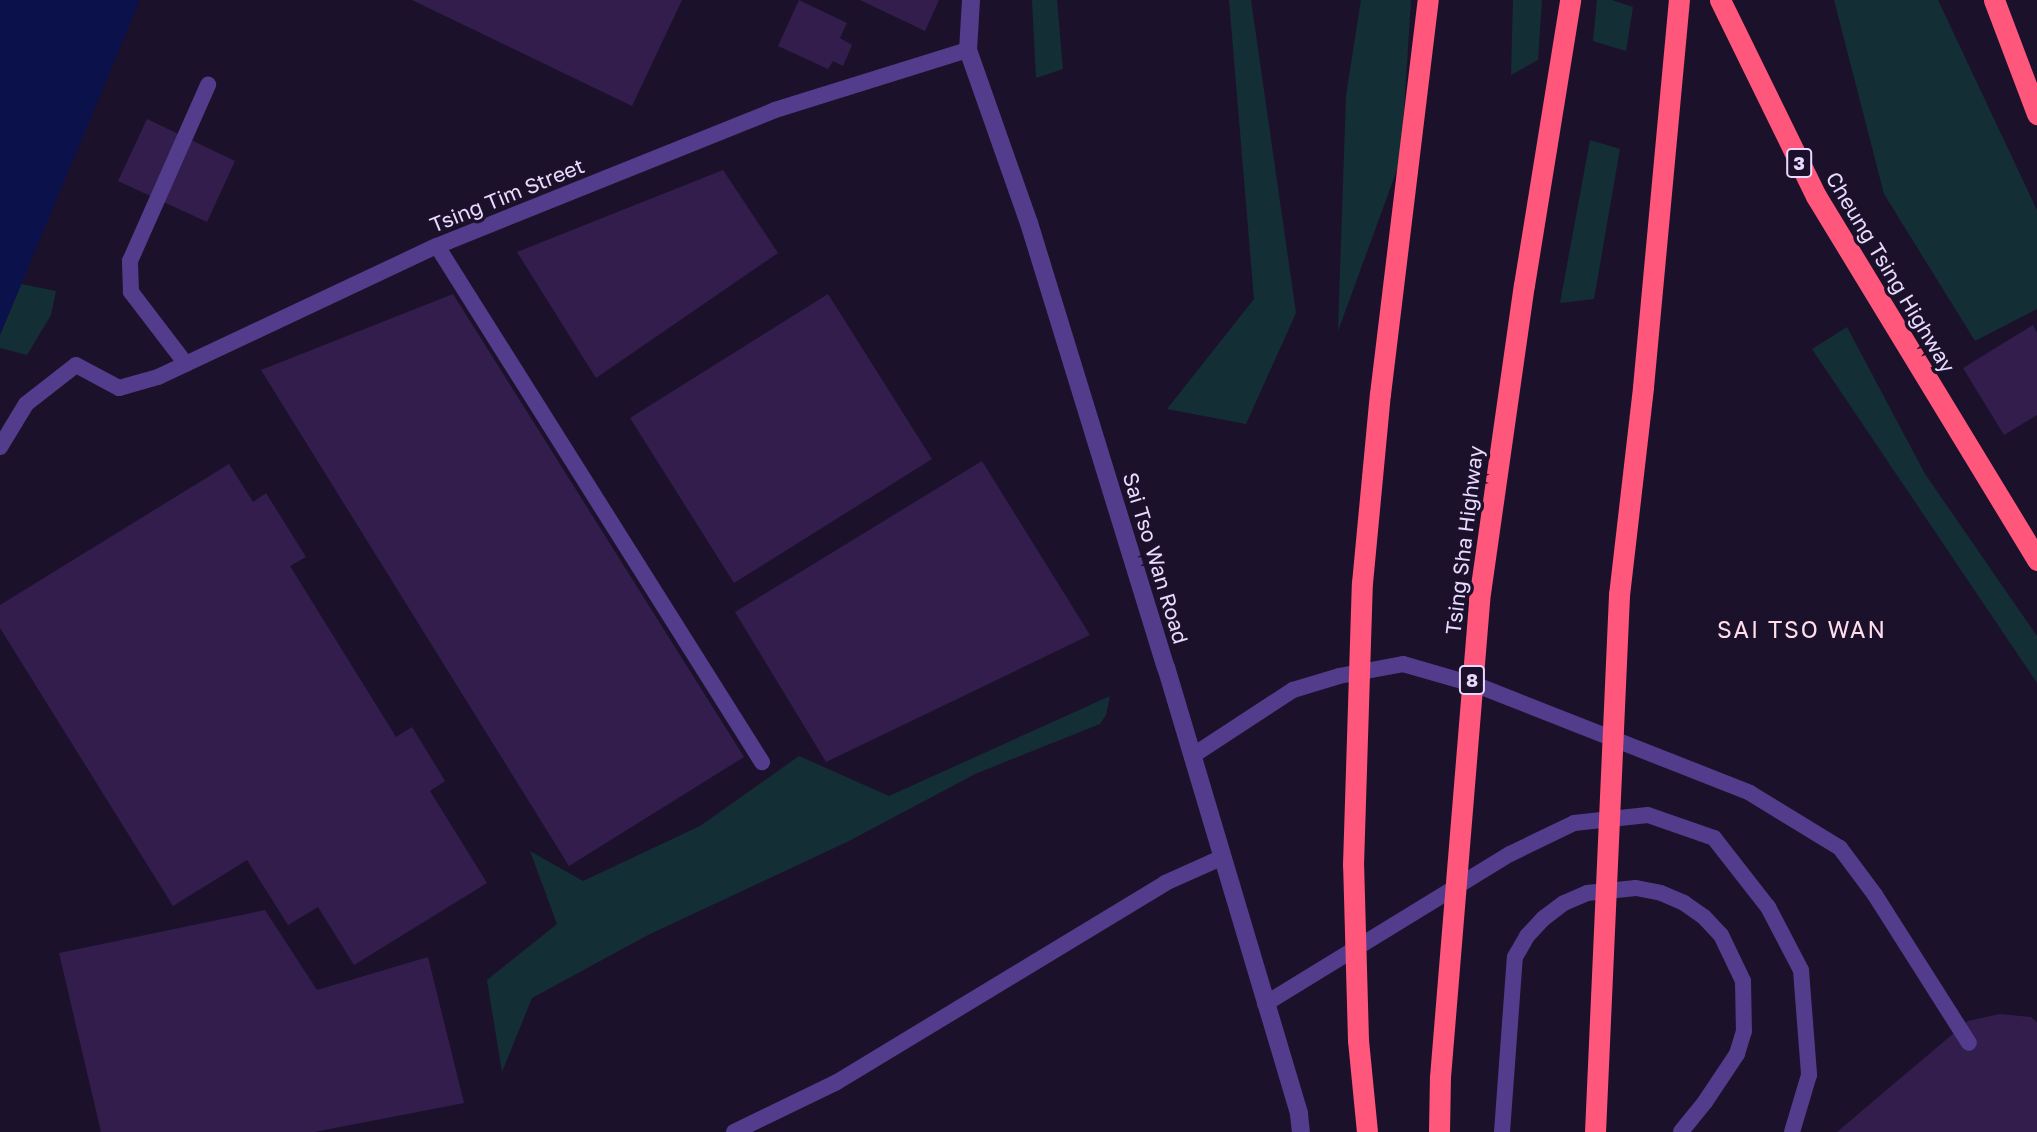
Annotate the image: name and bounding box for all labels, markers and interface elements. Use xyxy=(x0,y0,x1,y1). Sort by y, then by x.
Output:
road number: 3 xyxy=(1785,148,1813,178)
street label: Tsing Tim Street xyxy=(426,153,588,237)
street label: Cheung Tsing Highway xyxy=(1821,167,1961,377)
street label: Tsing Sha Highway xyxy=(1440,444,1488,636)
street label: Sai Tso Wan Road xyxy=(1118,469,1194,647)
district label: SAI TSO WAN xyxy=(1718,615,1886,643)
road number: 8 xyxy=(1458,664,1486,695)

